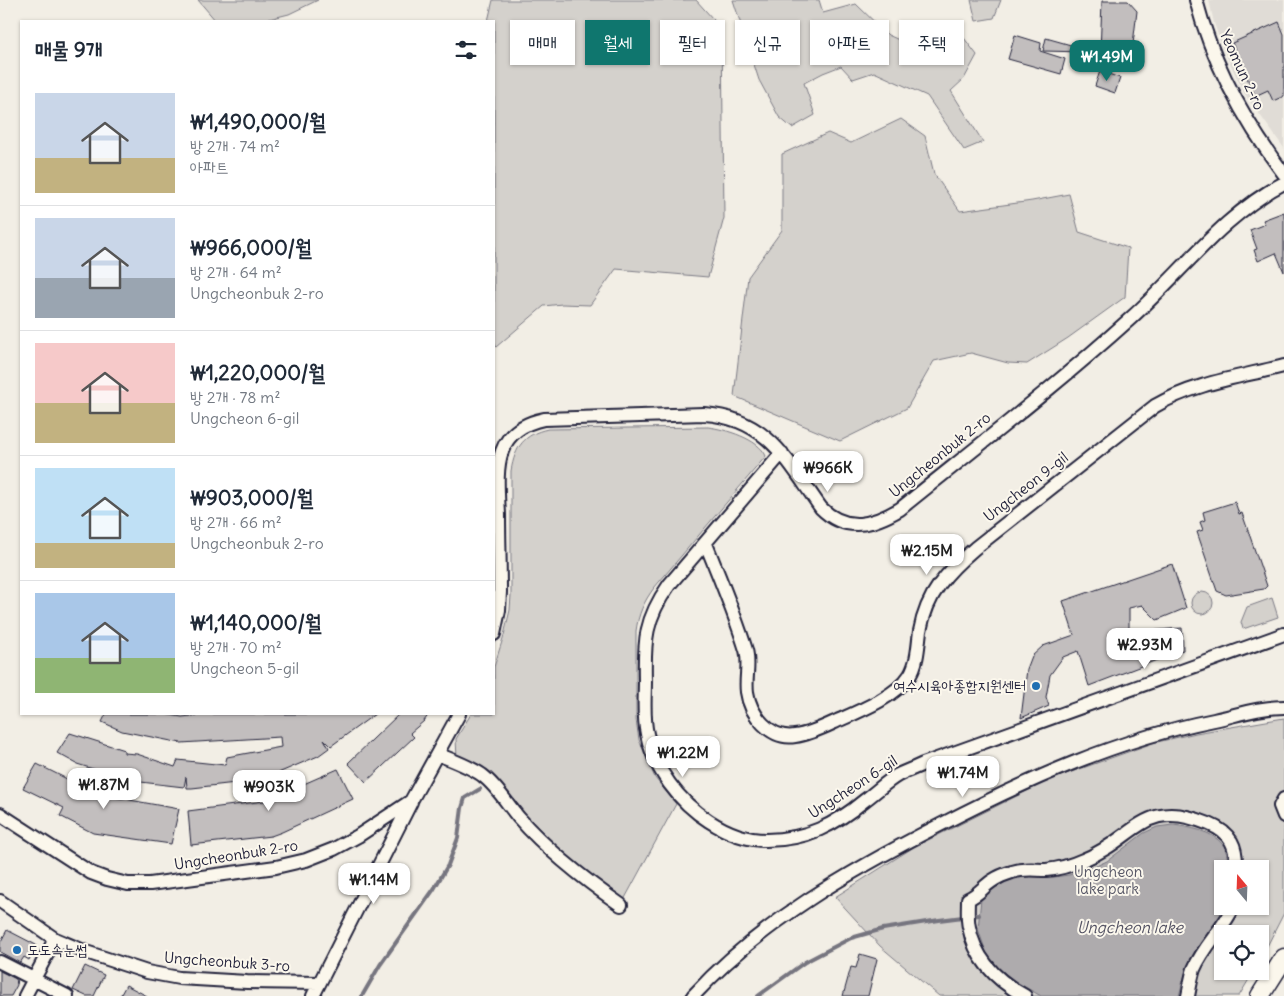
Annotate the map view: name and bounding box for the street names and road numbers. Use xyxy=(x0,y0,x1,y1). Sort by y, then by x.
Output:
street label: Yeomun 2-ro xyxy=(1216,27,1269,113)
street label: Ungcheonbuk 2-ro xyxy=(885,408,994,501)
street label: Ungcheon 9-gil xyxy=(980,448,1072,526)
street label: Ungcheon 6-gil xyxy=(805,751,901,822)
street label: Ungcheonbuk 2-ro xyxy=(173,835,299,874)
street label: Ungcheonbuk 3-ro xyxy=(163,948,291,975)

